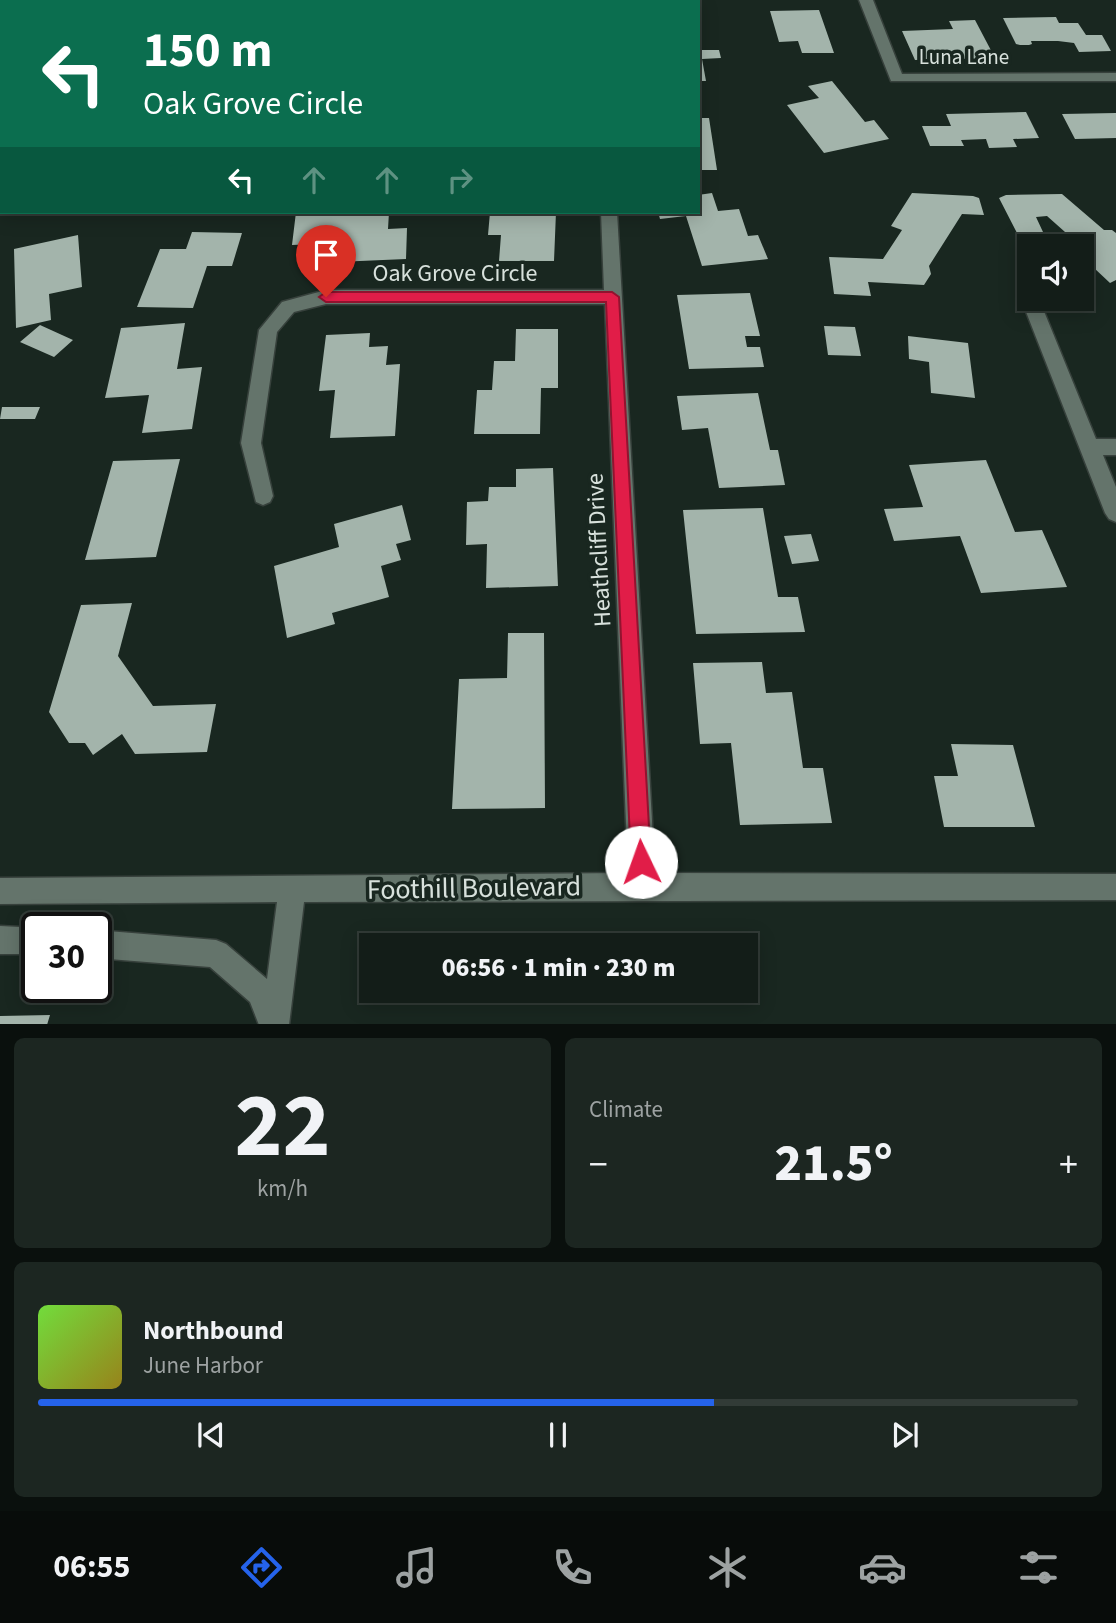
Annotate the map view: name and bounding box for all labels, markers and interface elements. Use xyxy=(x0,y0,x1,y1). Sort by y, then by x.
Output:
text: 150 m xyxy=(143,16,272,86)
icon: left xyxy=(28,28,119,119)
street label: Luna Lane xyxy=(919,42,1009,72)
text: Oak Grove Circle xyxy=(143,81,363,127)
icon: left xyxy=(222,161,260,199)
icon: ahead xyxy=(295,161,333,199)
icon: ahead xyxy=(368,161,406,199)
icon: right xyxy=(441,161,479,199)
pin xyxy=(296,225,356,297)
map controls xyxy=(1017,234,1094,311)
button: sound xyxy=(1017,234,1094,311)
icon: arrive xyxy=(307,236,345,274)
street label: Oak Grove Circle xyxy=(372,256,538,291)
street label: Heathcliff Drive xyxy=(577,472,621,628)
position arrow xyxy=(604,825,678,899)
street label: Foothill Boulevard xyxy=(366,866,582,910)
speed limit sign: 30 xyxy=(21,912,112,1003)
text: 06:56 · 1 min · 230 m xyxy=(442,949,675,986)
text: 22 xyxy=(234,1062,331,1191)
text: Climate xyxy=(589,1093,663,1126)
text: 21.5° xyxy=(774,1127,893,1201)
text: − xyxy=(589,1138,608,1192)
text: + xyxy=(1059,1138,1078,1192)
text: km/h xyxy=(257,1172,308,1205)
text: Northbound xyxy=(143,1312,284,1349)
text: June Harbor xyxy=(143,1349,263,1382)
icon: previous xyxy=(192,1416,230,1454)
icon: pause xyxy=(539,1416,577,1454)
icon: next xyxy=(886,1416,924,1454)
icon: directions xyxy=(237,1543,286,1592)
icon: music xyxy=(392,1543,441,1592)
icon: phone xyxy=(548,1543,597,1592)
icon: climate xyxy=(703,1543,752,1592)
icon: car xyxy=(858,1543,907,1592)
icon: filters xyxy=(1014,1543,1063,1592)
text: 06:55 xyxy=(53,1544,130,1590)

